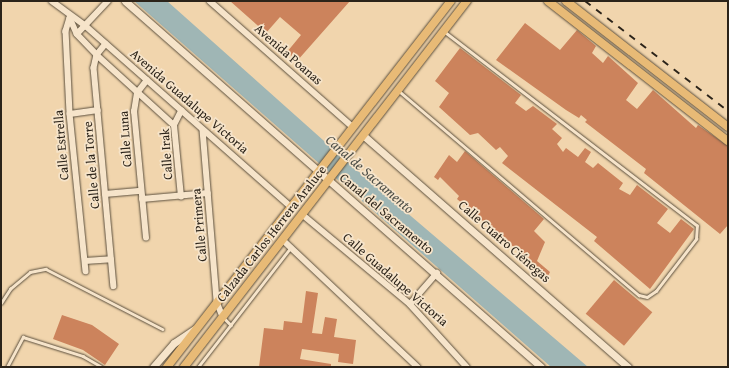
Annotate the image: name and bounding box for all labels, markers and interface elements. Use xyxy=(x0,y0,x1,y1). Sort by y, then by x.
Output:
street label: Avenida Poanas xyxy=(251,21,325,89)
street label: Avenida Guadalupe Victoria xyxy=(127,46,251,158)
street label: Calle Estrella xyxy=(51,109,73,181)
street label: Calle Luna xyxy=(116,110,136,168)
street label: Calle de la Torre xyxy=(80,120,104,210)
street label: Calle Irak xyxy=(157,128,177,180)
water label: Canal de Sacramento xyxy=(322,131,418,217)
street label: Calzada Carlos Herrera Araluce xyxy=(214,163,330,305)
street label: Canal del Sacramento xyxy=(336,170,436,258)
street label: Calle Primera xyxy=(189,188,211,262)
street label: Calle Cuatro Ciénegas xyxy=(455,198,553,286)
street label: Calle Guadalupe Victoria xyxy=(339,230,451,330)

